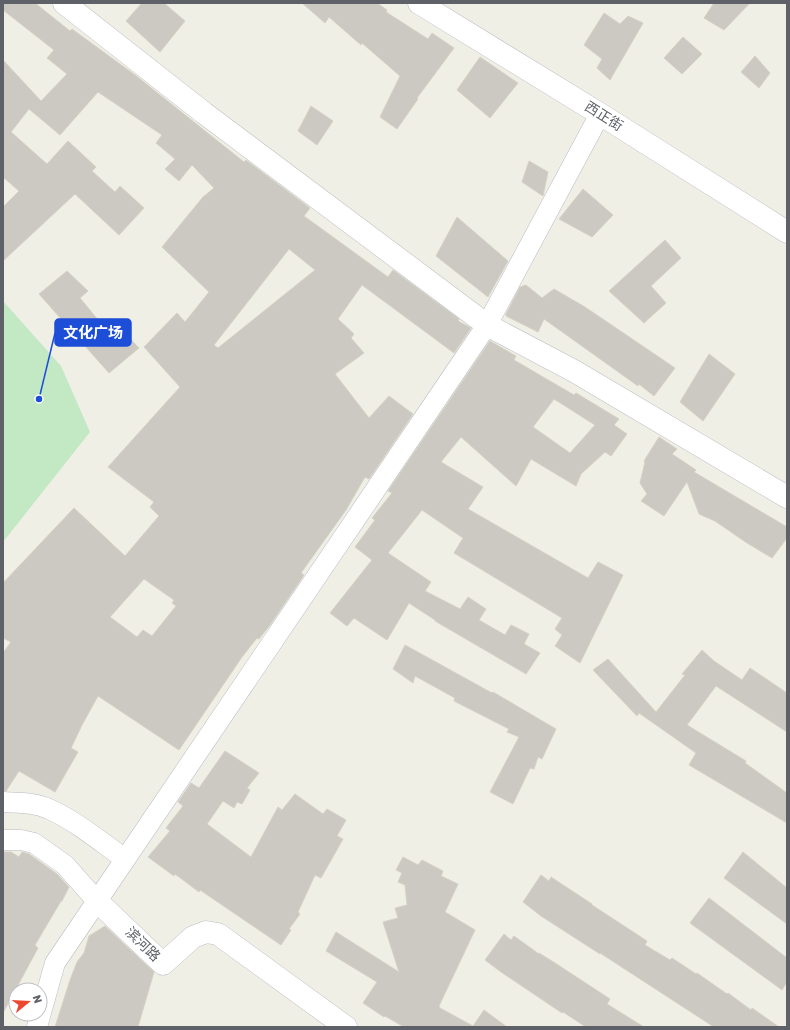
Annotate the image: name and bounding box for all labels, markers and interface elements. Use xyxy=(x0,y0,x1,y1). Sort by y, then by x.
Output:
street label: 西正街 xyxy=(581,98,626,135)
callout: 文化广场 xyxy=(55,319,131,346)
text: 文化广场 xyxy=(63,324,123,342)
street label: 滨河路 xyxy=(122,924,164,965)
north arrow xyxy=(8,982,48,1022)
text: N xyxy=(30,993,44,1005)

